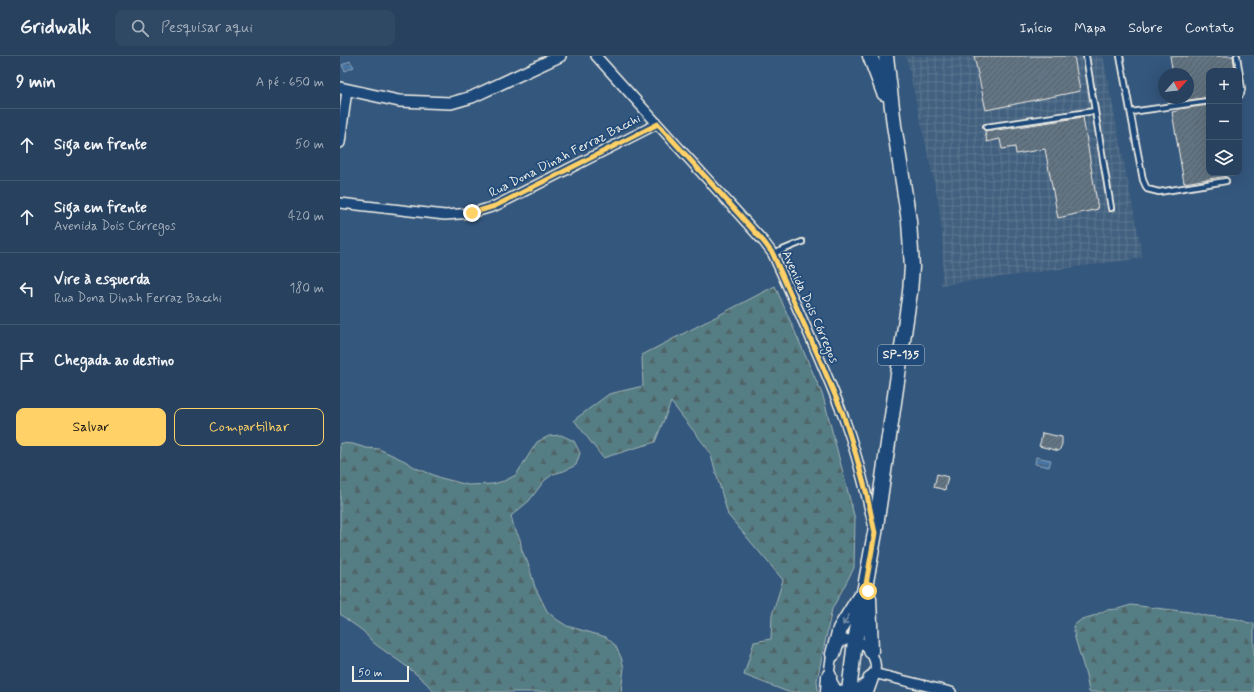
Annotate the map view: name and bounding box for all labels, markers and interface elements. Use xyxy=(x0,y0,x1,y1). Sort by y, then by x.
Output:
search box xyxy=(115,10,395,46)
text: Gridwalk xyxy=(20,15,91,40)
icon: search xyxy=(129,17,151,39)
text: Pesquisar aqui xyxy=(161,18,253,38)
text: Início xyxy=(1019,19,1052,37)
text: Mapa xyxy=(1074,19,1106,37)
text: Sobre xyxy=(1128,19,1163,37)
text: Contato xyxy=(1185,19,1234,37)
north arrow xyxy=(1158,68,1194,104)
map controls xyxy=(1206,68,1242,176)
button: + xyxy=(1206,68,1242,104)
text: 9 min xyxy=(16,71,56,93)
text: A pé · 650 m xyxy=(256,74,324,91)
button: − xyxy=(1206,104,1242,140)
street label: Rua Dona Dinah Ferraz Bacchi xyxy=(486,110,644,202)
icon: ahead xyxy=(16,134,38,156)
text: Siga em frente xyxy=(54,135,147,155)
text: 50 m xyxy=(295,136,324,153)
button: layers xyxy=(1206,140,1242,176)
text: Siga em frente xyxy=(54,198,147,218)
route end xyxy=(463,204,481,222)
icon: ahead xyxy=(16,206,38,228)
text: 420 m xyxy=(288,208,324,225)
text: Avenida Dois Córregos xyxy=(54,218,176,235)
street label: Avenida Dois Córregos xyxy=(777,248,843,367)
text: Vire à esquerda xyxy=(54,270,150,290)
icon: left xyxy=(16,278,38,300)
text: 180 m xyxy=(289,280,324,297)
text: Rua Dona Dinah Ferraz Bacchi xyxy=(54,290,222,307)
road number: SP-135 xyxy=(878,345,924,365)
icon: arrive xyxy=(16,350,38,372)
text: Chegada ao destino xyxy=(54,351,174,371)
button: Salvar xyxy=(16,408,166,446)
button: Compartilhar xyxy=(174,408,324,446)
route start xyxy=(859,582,877,600)
one-way arrow xyxy=(842,614,850,625)
scale bar xyxy=(352,664,409,683)
text: 50 m xyxy=(358,666,383,680)

